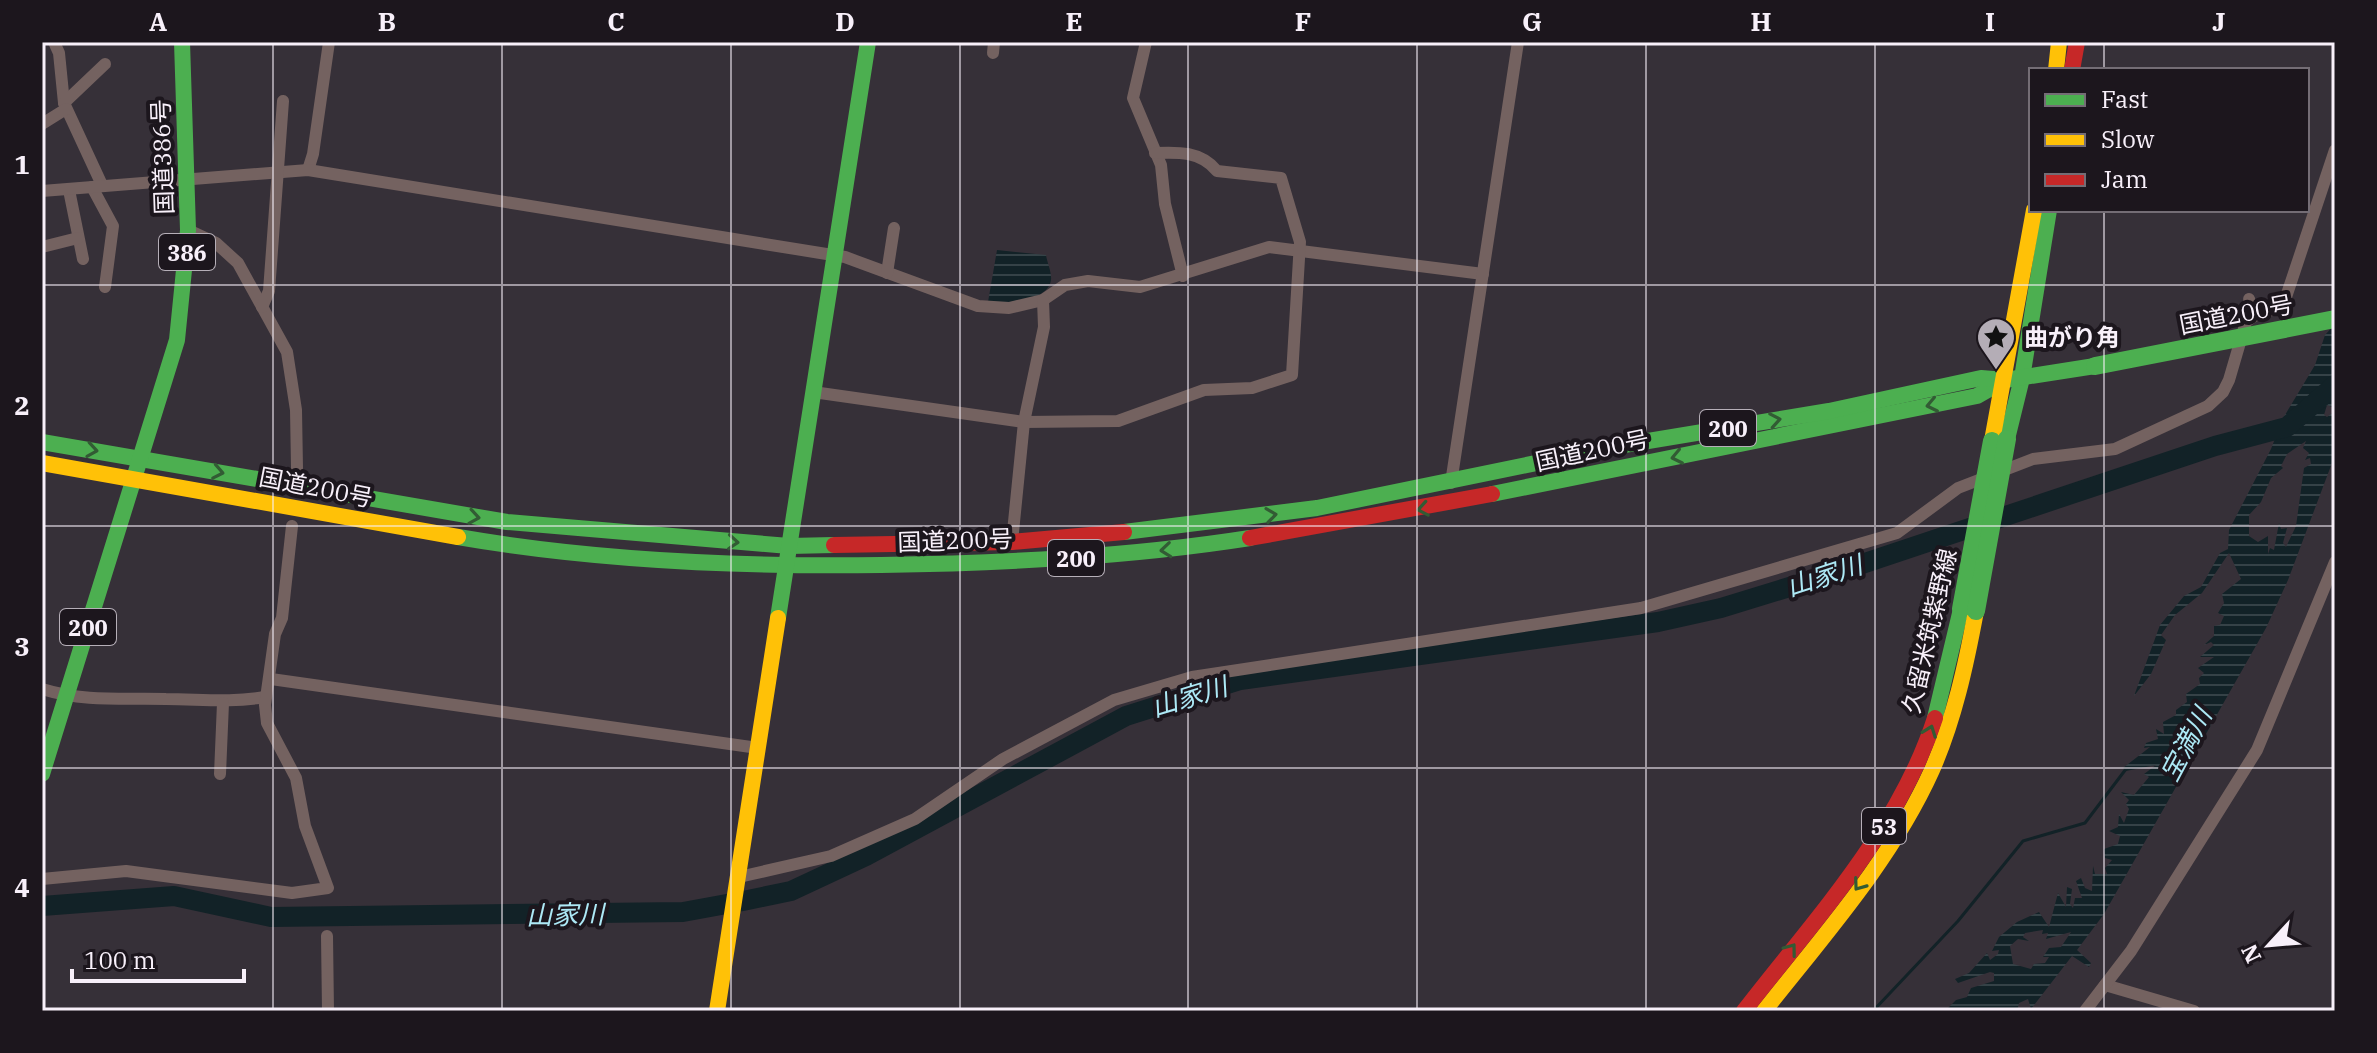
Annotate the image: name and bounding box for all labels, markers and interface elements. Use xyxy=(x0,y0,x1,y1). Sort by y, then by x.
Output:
text: A xyxy=(149,4,167,38)
text: B xyxy=(378,4,396,38)
text: C xyxy=(607,4,625,38)
text: D xyxy=(835,4,855,38)
text: E xyxy=(1065,4,1083,38)
text: F xyxy=(1295,4,1311,38)
text: G xyxy=(1522,4,1542,38)
text: H xyxy=(1750,4,1772,38)
text: I xyxy=(1985,4,1995,38)
text: J xyxy=(2212,4,2226,38)
legend xyxy=(2029,68,2309,212)
text: Fast xyxy=(2101,83,2148,115)
street label: 国道386号 xyxy=(144,99,180,215)
text: Slow xyxy=(2101,123,2155,155)
text: 1 xyxy=(14,147,30,181)
text: Jam xyxy=(2101,163,2148,195)
road number: 386 xyxy=(159,234,215,270)
street label: 国道200号 xyxy=(2176,287,2296,341)
place icon: 曲がり角 xyxy=(1975,316,2017,371)
place label: 曲がり角 xyxy=(2024,321,2120,353)
text: 2 xyxy=(14,388,30,422)
one-way arrow xyxy=(1926,396,1939,413)
road number: 200 xyxy=(1700,410,1756,446)
one-way arrow xyxy=(1769,413,1782,430)
street label: 国道200号 xyxy=(1532,422,1652,478)
one-way arrow xyxy=(85,441,99,458)
one-way arrow xyxy=(1671,448,1685,465)
street label: 国道200号 xyxy=(256,460,376,514)
one-way arrow xyxy=(212,462,225,479)
one-way arrow xyxy=(1416,500,1430,517)
one-way arrow xyxy=(1264,507,1278,524)
one-way arrow xyxy=(468,508,481,525)
street label: 国道200号 xyxy=(897,522,1013,558)
one-way arrow xyxy=(727,533,740,550)
road number: 200 xyxy=(1048,540,1104,576)
one-way arrow xyxy=(1159,542,1172,559)
water label: 山家川 xyxy=(1782,546,1869,603)
street label: 久留米筑紫野線 xyxy=(1895,546,1963,716)
road number: 200 xyxy=(60,609,116,645)
text: 3 xyxy=(14,629,30,663)
water label: 山家川 xyxy=(1147,667,1234,724)
water label: 宝満川 xyxy=(2152,699,2220,786)
one-way arrow xyxy=(1920,725,1937,739)
road number: 53 xyxy=(1862,808,1906,844)
text: 4 xyxy=(14,870,30,904)
one-way arrow xyxy=(1854,876,1869,890)
water label: 山家川 xyxy=(526,896,607,932)
north arrow xyxy=(2229,905,2309,985)
scale bar xyxy=(72,933,244,983)
text: N xyxy=(2234,940,2267,968)
one-way arrow xyxy=(1782,943,1796,958)
text: 100 m xyxy=(84,944,156,976)

